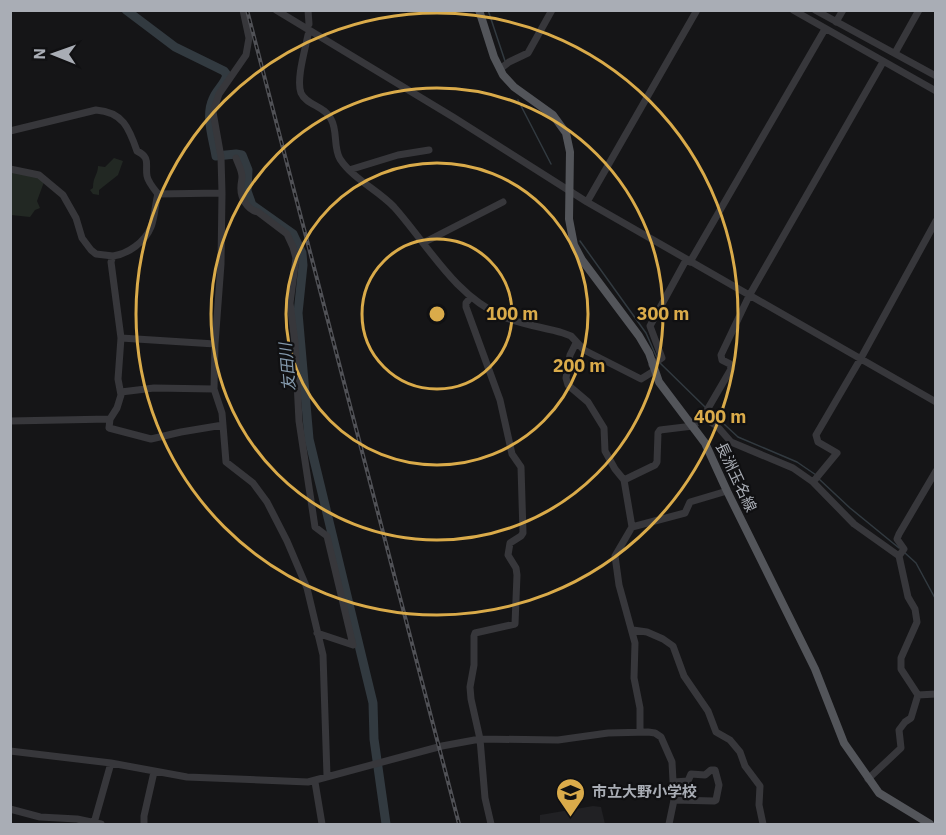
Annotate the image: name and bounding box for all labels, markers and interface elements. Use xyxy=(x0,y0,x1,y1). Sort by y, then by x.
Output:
north arrow xyxy=(24,24,84,84)
text: N xyxy=(29,48,49,60)
text: 100 m xyxy=(486,302,538,325)
text: 300 m xyxy=(637,302,689,325)
centre of rings xyxy=(427,304,447,324)
water label: 友田川 xyxy=(275,340,299,392)
text: 200 m xyxy=(553,354,605,377)
text: 400 m xyxy=(694,405,746,428)
street label: 長洲玉名線 xyxy=(712,439,761,515)
school or university icon: 市立大野小学校 xyxy=(555,776,587,818)
place label: 市立大野小学校 xyxy=(592,782,697,801)

